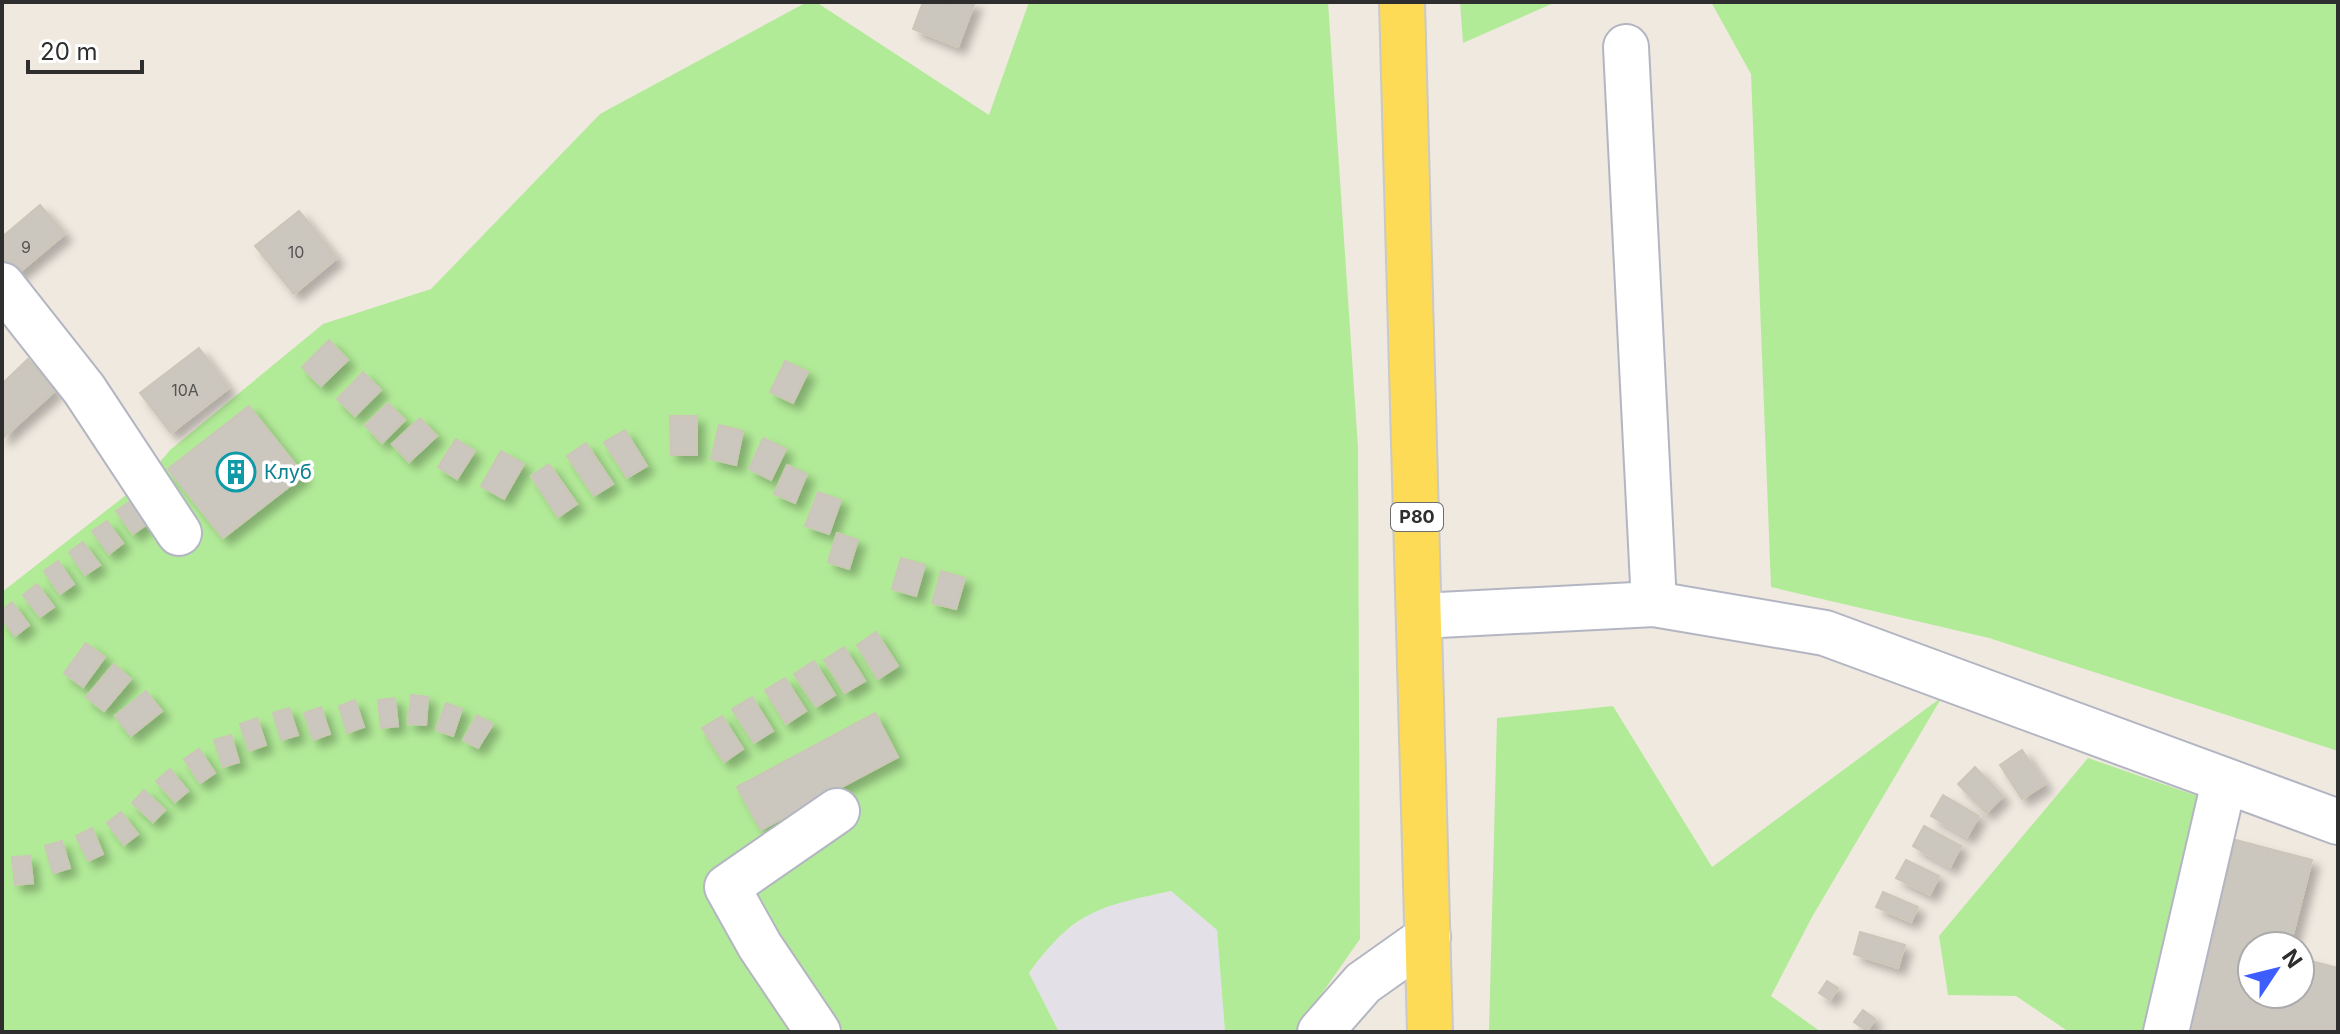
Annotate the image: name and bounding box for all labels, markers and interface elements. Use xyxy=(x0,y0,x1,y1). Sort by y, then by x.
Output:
scale bar xyxy=(28,24,142,74)
text: 20 m xyxy=(40,37,98,66)
house number: 9 xyxy=(21,237,31,257)
house number: 10 xyxy=(288,242,304,262)
house number: 10А xyxy=(171,380,199,400)
building icon: Клуб xyxy=(215,451,257,493)
place label: Клуб xyxy=(264,460,312,484)
road number: Р80 xyxy=(1391,503,1443,531)
north arrow xyxy=(2236,930,2316,1010)
text: N xyxy=(2277,944,2308,973)

